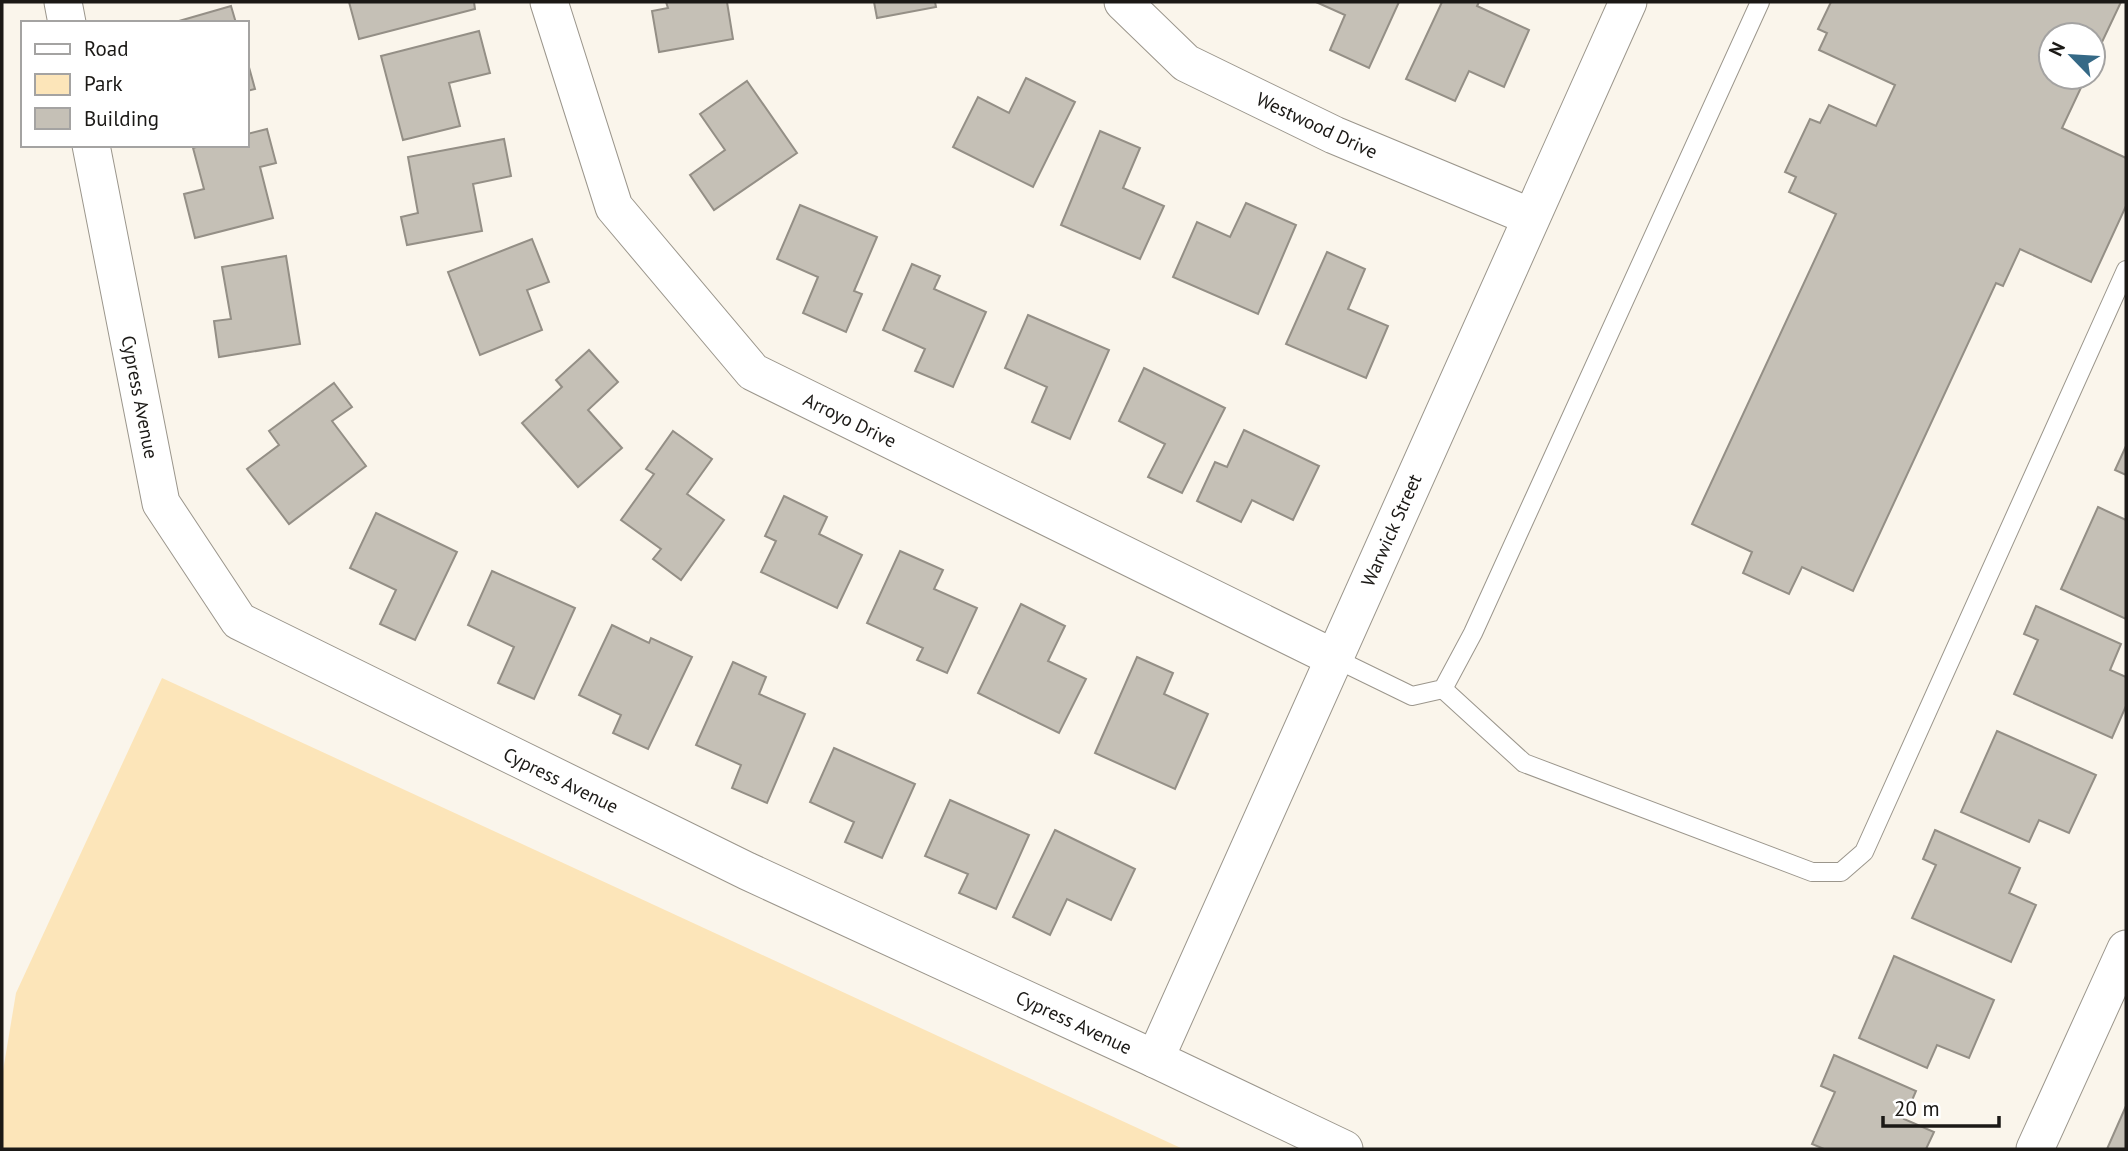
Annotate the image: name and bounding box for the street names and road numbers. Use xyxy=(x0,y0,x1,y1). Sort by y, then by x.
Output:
street label: Westwood Drive xyxy=(1253,86,1381,164)
street label: Cypress Avenue xyxy=(116,333,164,461)
street label: Arroyo Drive xyxy=(800,387,900,453)
street label: Warwick Street xyxy=(1356,470,1427,590)
street label: Cypress Avenue xyxy=(500,742,622,818)
street label: Cypress Avenue xyxy=(1012,985,1136,1059)

